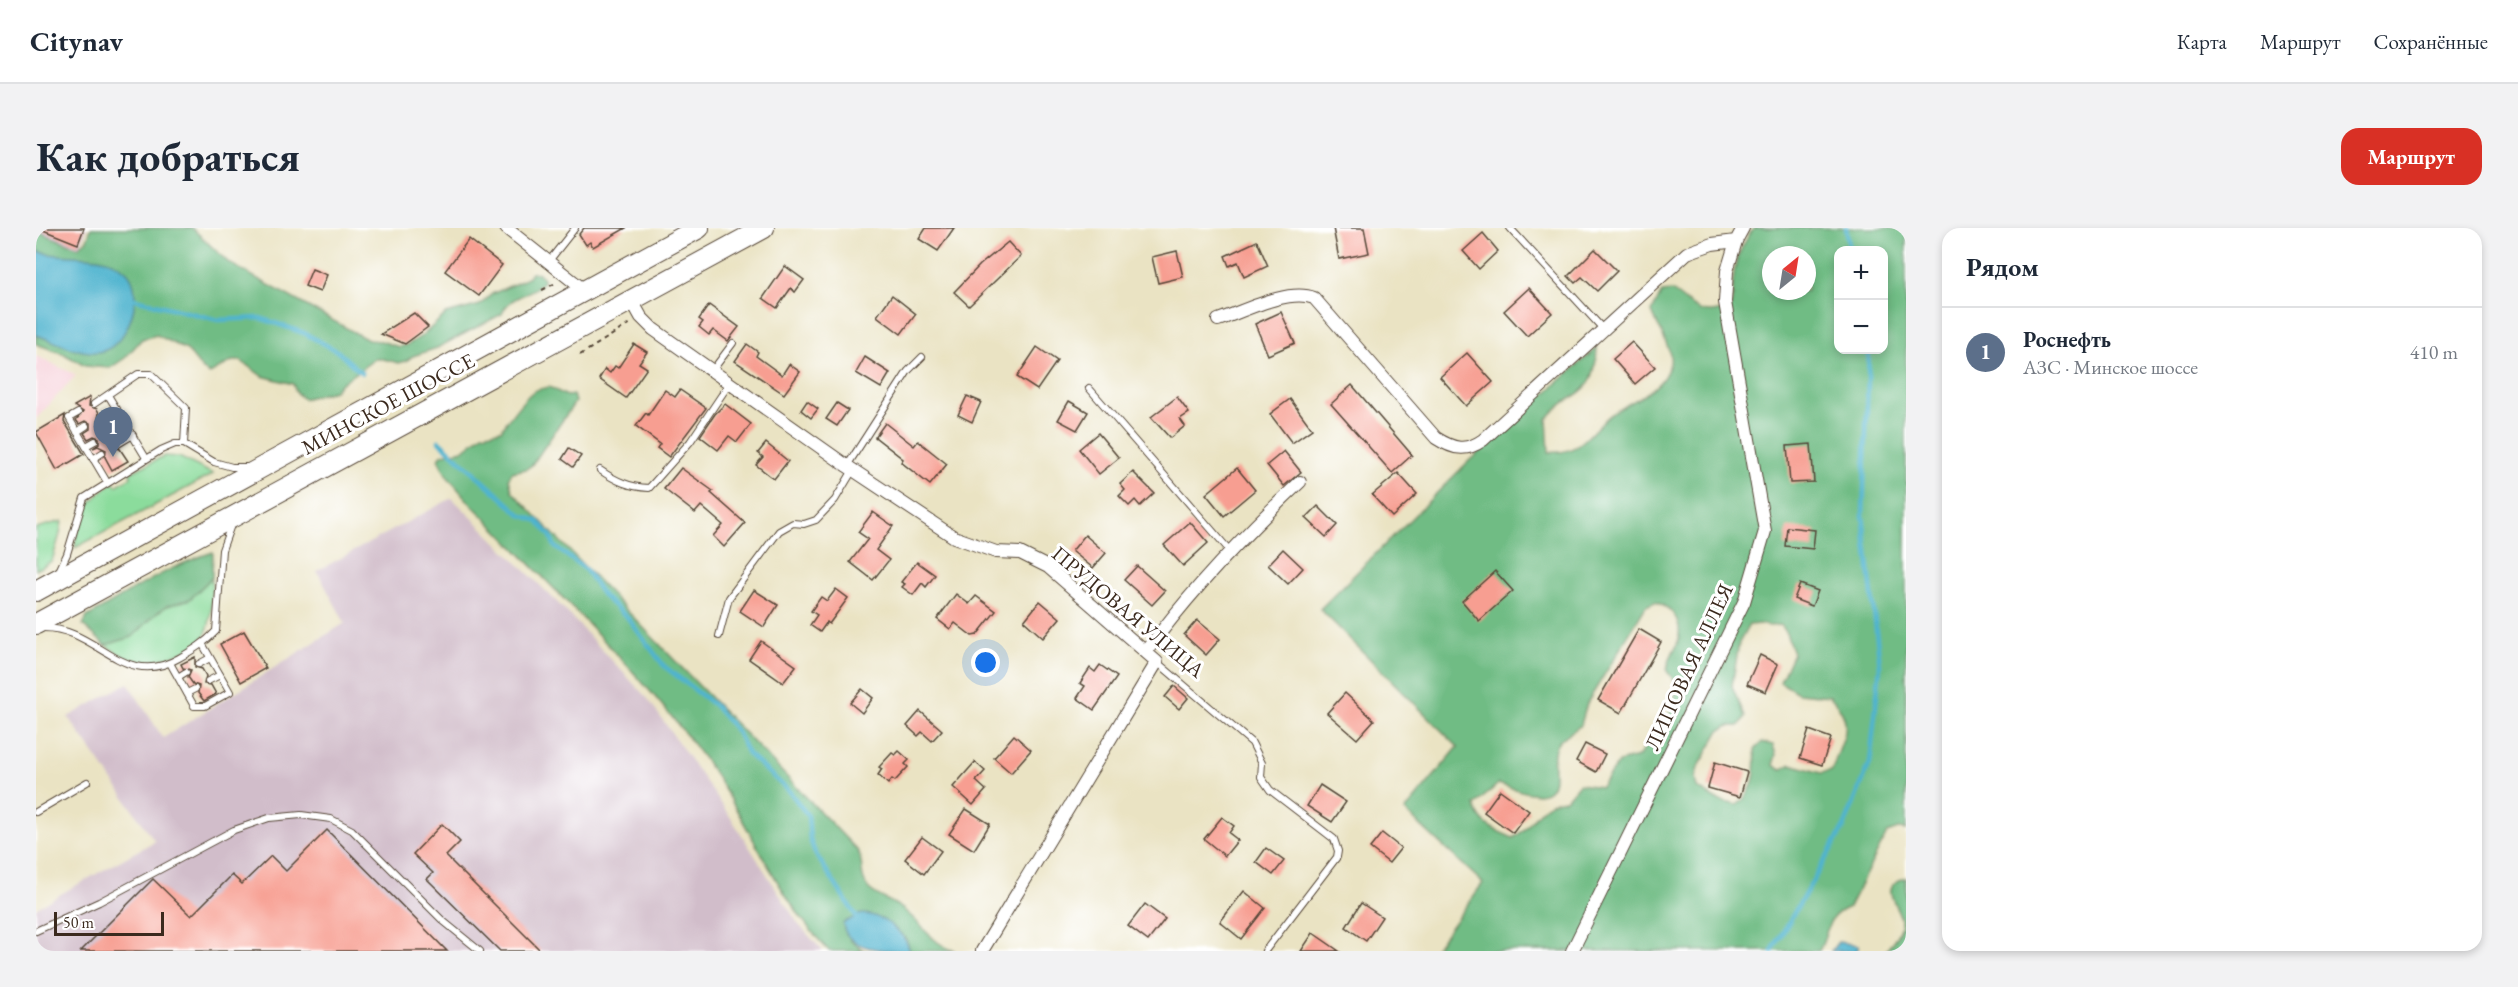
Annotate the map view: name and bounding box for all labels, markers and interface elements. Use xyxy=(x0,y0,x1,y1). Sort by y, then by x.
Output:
text: Citynav xyxy=(30,23,123,59)
text: Карта xyxy=(2177,28,2227,55)
text: Маршрут xyxy=(2260,28,2341,55)
text: Сохранённые xyxy=(2374,28,2488,55)
button: Маршрут xyxy=(2341,128,2482,185)
text: Как добраться xyxy=(36,129,300,184)
north arrow xyxy=(1762,246,1816,300)
map controls xyxy=(1834,246,1888,354)
button: + xyxy=(1834,246,1888,300)
text: Рядом xyxy=(1966,250,2039,284)
button: − xyxy=(1834,300,1888,354)
text: Роснефть xyxy=(2023,325,2111,354)
text: 1 xyxy=(1980,339,1991,365)
text: 410 m xyxy=(2410,339,2458,365)
street label: МИНСКОЕ ШОССЕ xyxy=(297,346,479,461)
text: АЗС · Минское шоссе xyxy=(2023,354,2198,380)
pin: 1 xyxy=(94,408,133,457)
street label: ПРУДОВАЯ УЛИЦА xyxy=(1046,540,1211,684)
street label: ЛИПОВАЯ АЛЛЕЯ xyxy=(1638,579,1739,754)
your location xyxy=(971,648,1000,677)
scale bar xyxy=(54,909,164,936)
text: 50 m xyxy=(63,912,94,933)

